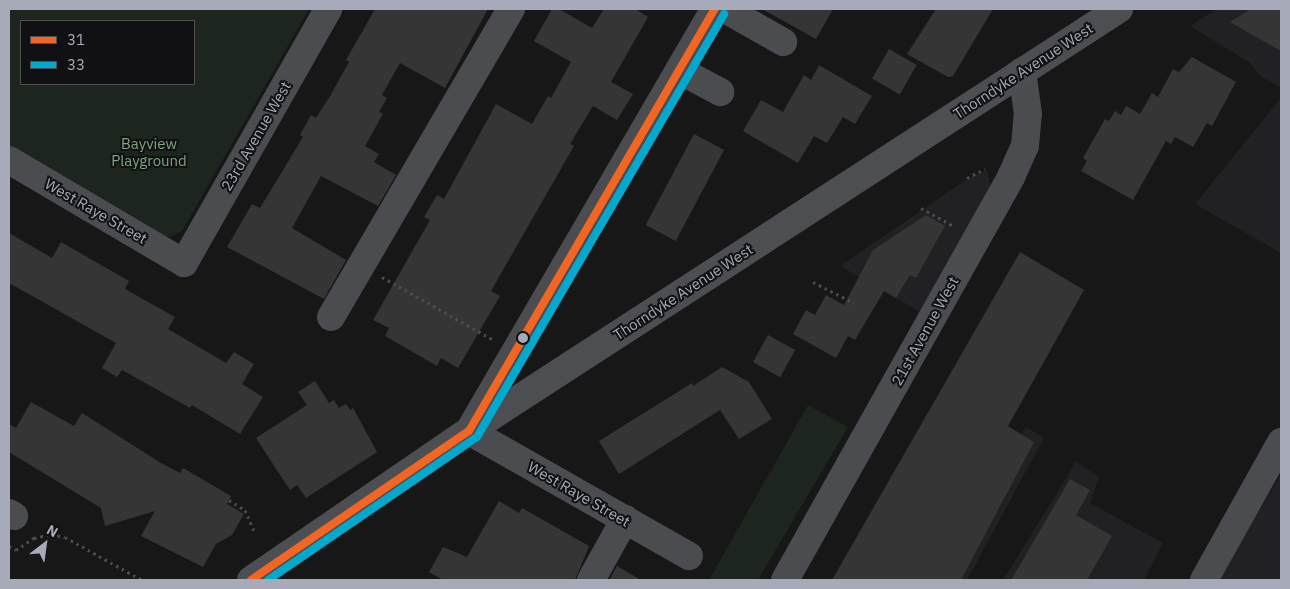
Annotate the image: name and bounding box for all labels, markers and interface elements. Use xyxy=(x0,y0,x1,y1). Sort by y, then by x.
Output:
street label: Thorndyke Avenue West xyxy=(950,19,1096,123)
legend xyxy=(20,20,195,85)
text: 31 xyxy=(67,30,85,49)
text: 33 xyxy=(67,55,85,74)
street label: 23rd Avenue West xyxy=(217,78,295,194)
park label: Bayview Playground xyxy=(111,134,187,169)
street label: West Raye Street xyxy=(42,174,150,248)
street label: Thorndyke Avenue West xyxy=(610,240,756,344)
street label: 21st Avenue West xyxy=(888,274,962,388)
unlabelled marker xyxy=(518,333,528,343)
street label: West Raye Street xyxy=(525,457,633,531)
north arrow xyxy=(20,519,70,569)
text: N xyxy=(44,521,61,541)

